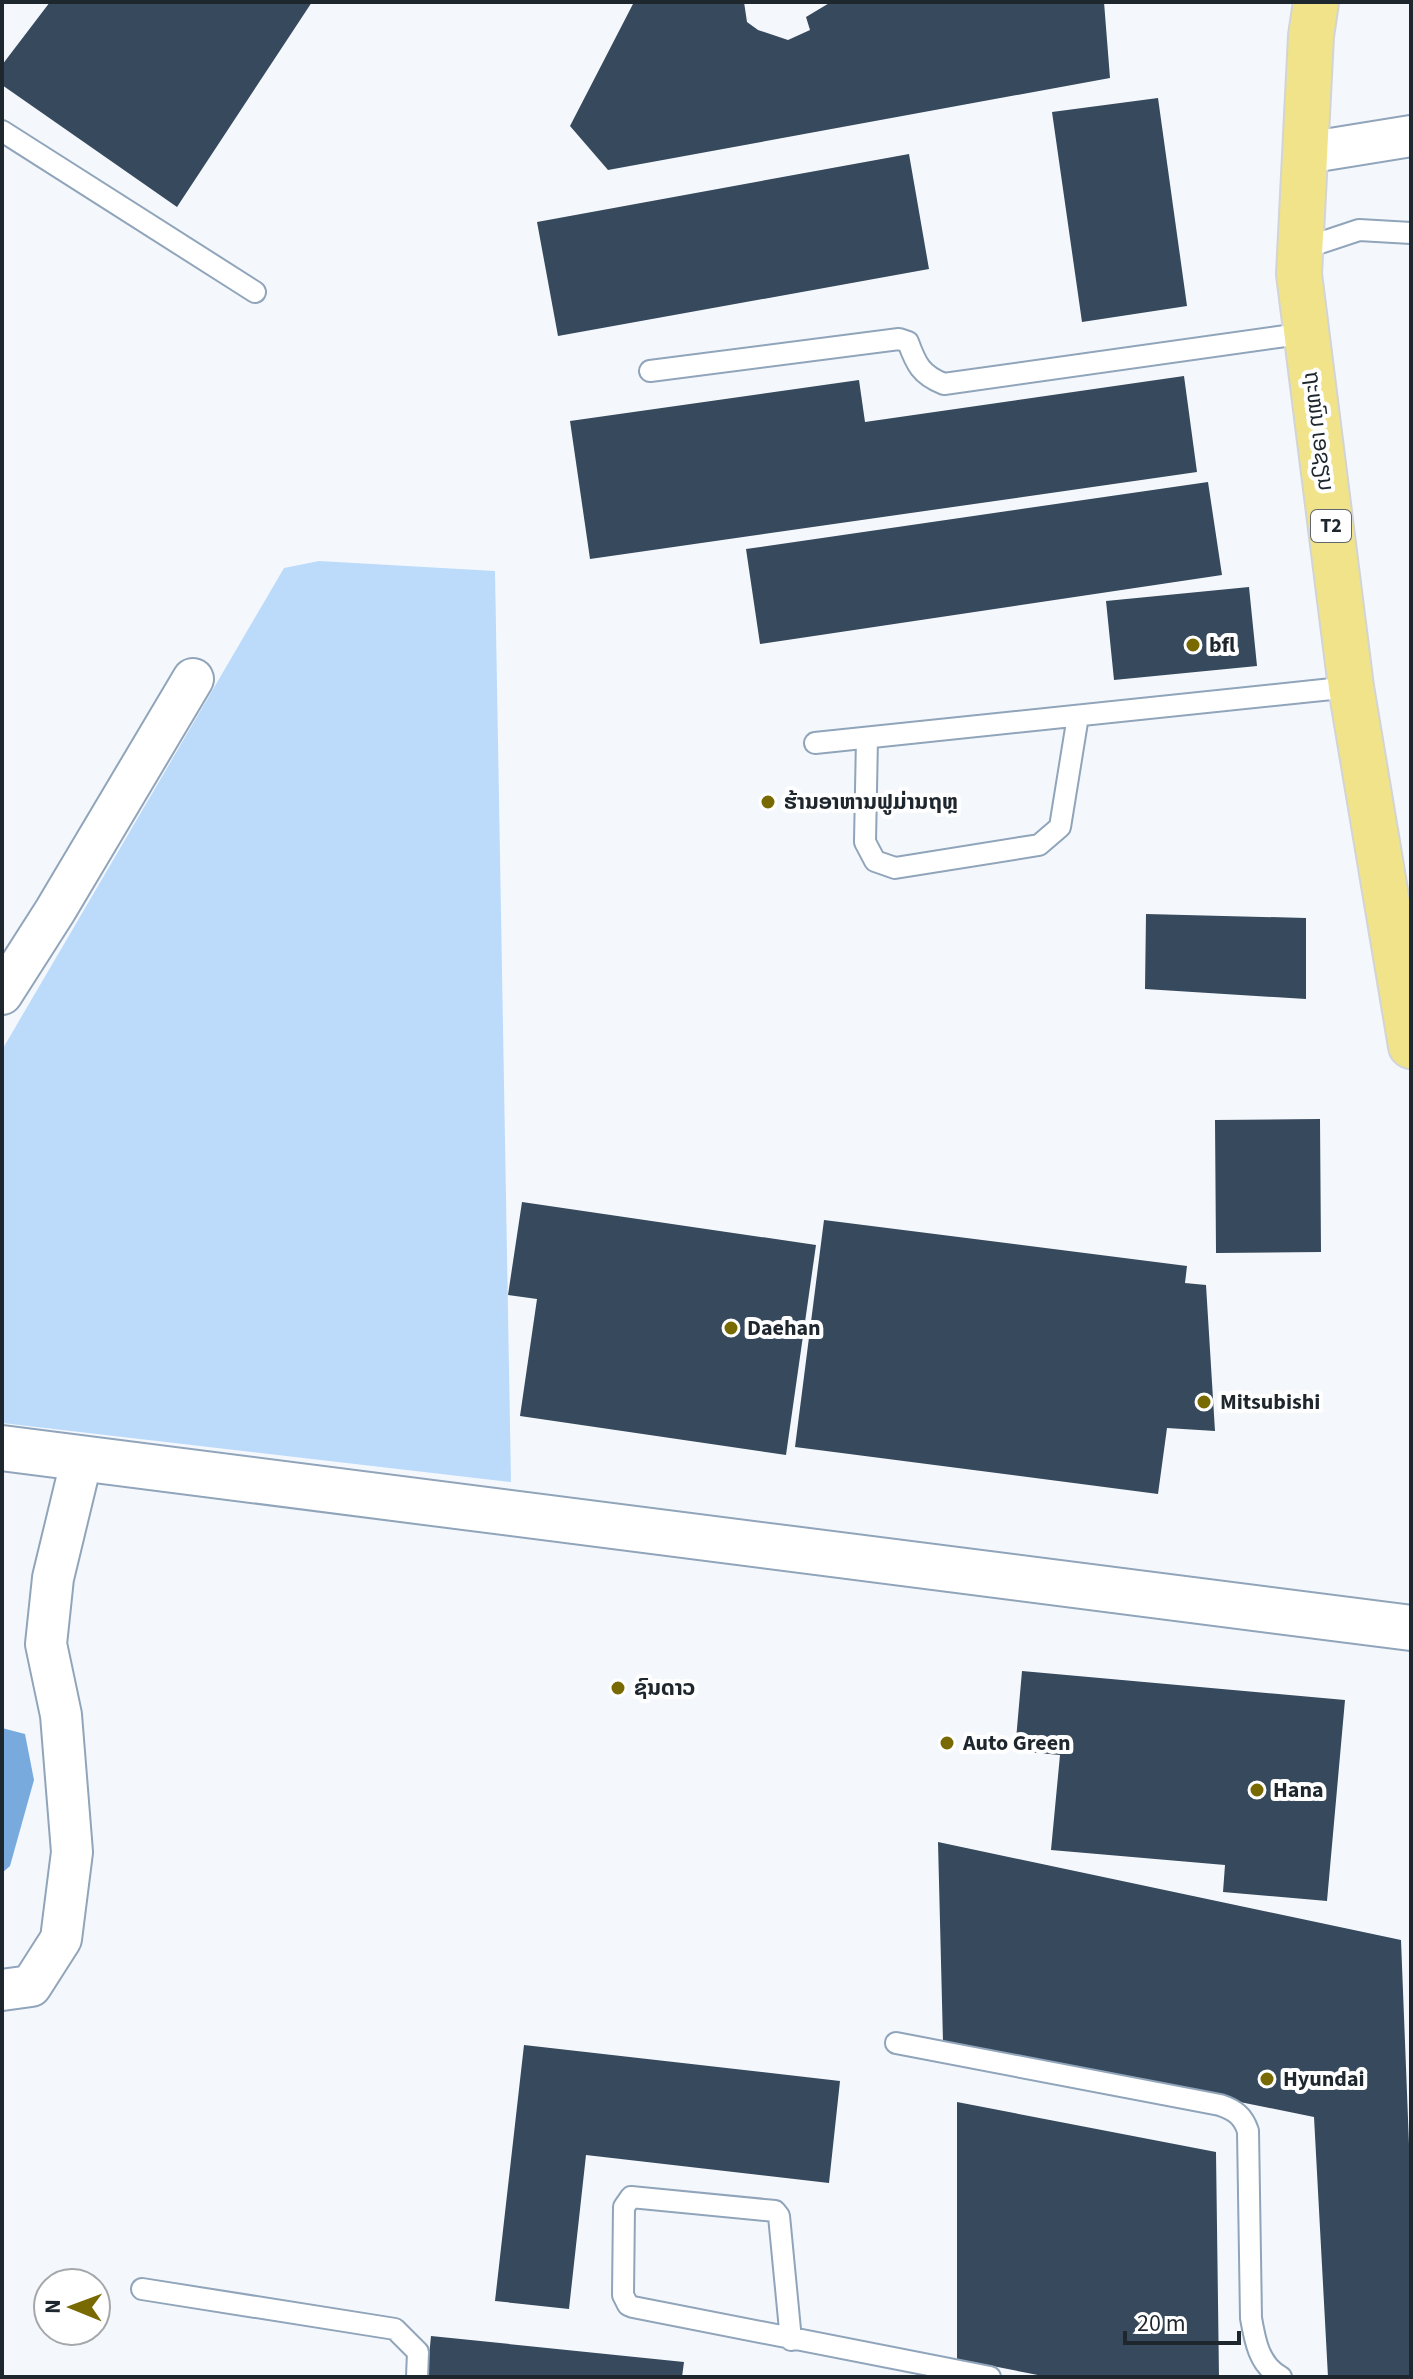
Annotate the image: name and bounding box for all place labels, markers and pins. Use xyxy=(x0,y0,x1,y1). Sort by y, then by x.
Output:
place label: bfl xyxy=(1209,629,1236,661)
marker: bfl xyxy=(1184,636,1202,654)
place label: ຮ້ານອາຫານຟູມ່ານຖຫຼ xyxy=(784,786,958,818)
marker: ຮ້ານອາຫານຟູມ່ານຖຫຼ xyxy=(759,793,777,811)
place label: Daehan xyxy=(747,1312,821,1344)
marker: Daehan xyxy=(722,1319,740,1337)
place label: Mitsubishi xyxy=(1220,1386,1320,1418)
marker: Mitsubishi xyxy=(1195,1393,1213,1411)
place label: ຊົນດາວ xyxy=(634,1672,695,1704)
marker: ຊົນດາວ xyxy=(609,1679,627,1697)
place label: Auto Green xyxy=(962,1727,1071,1759)
marker: Auto Green xyxy=(938,1734,956,1752)
place label: Hana xyxy=(1273,1774,1324,1806)
marker: Hana xyxy=(1248,1781,1266,1799)
place label: Hyundai xyxy=(1283,2063,1365,2095)
marker: Hyundai xyxy=(1258,2070,1276,2088)

